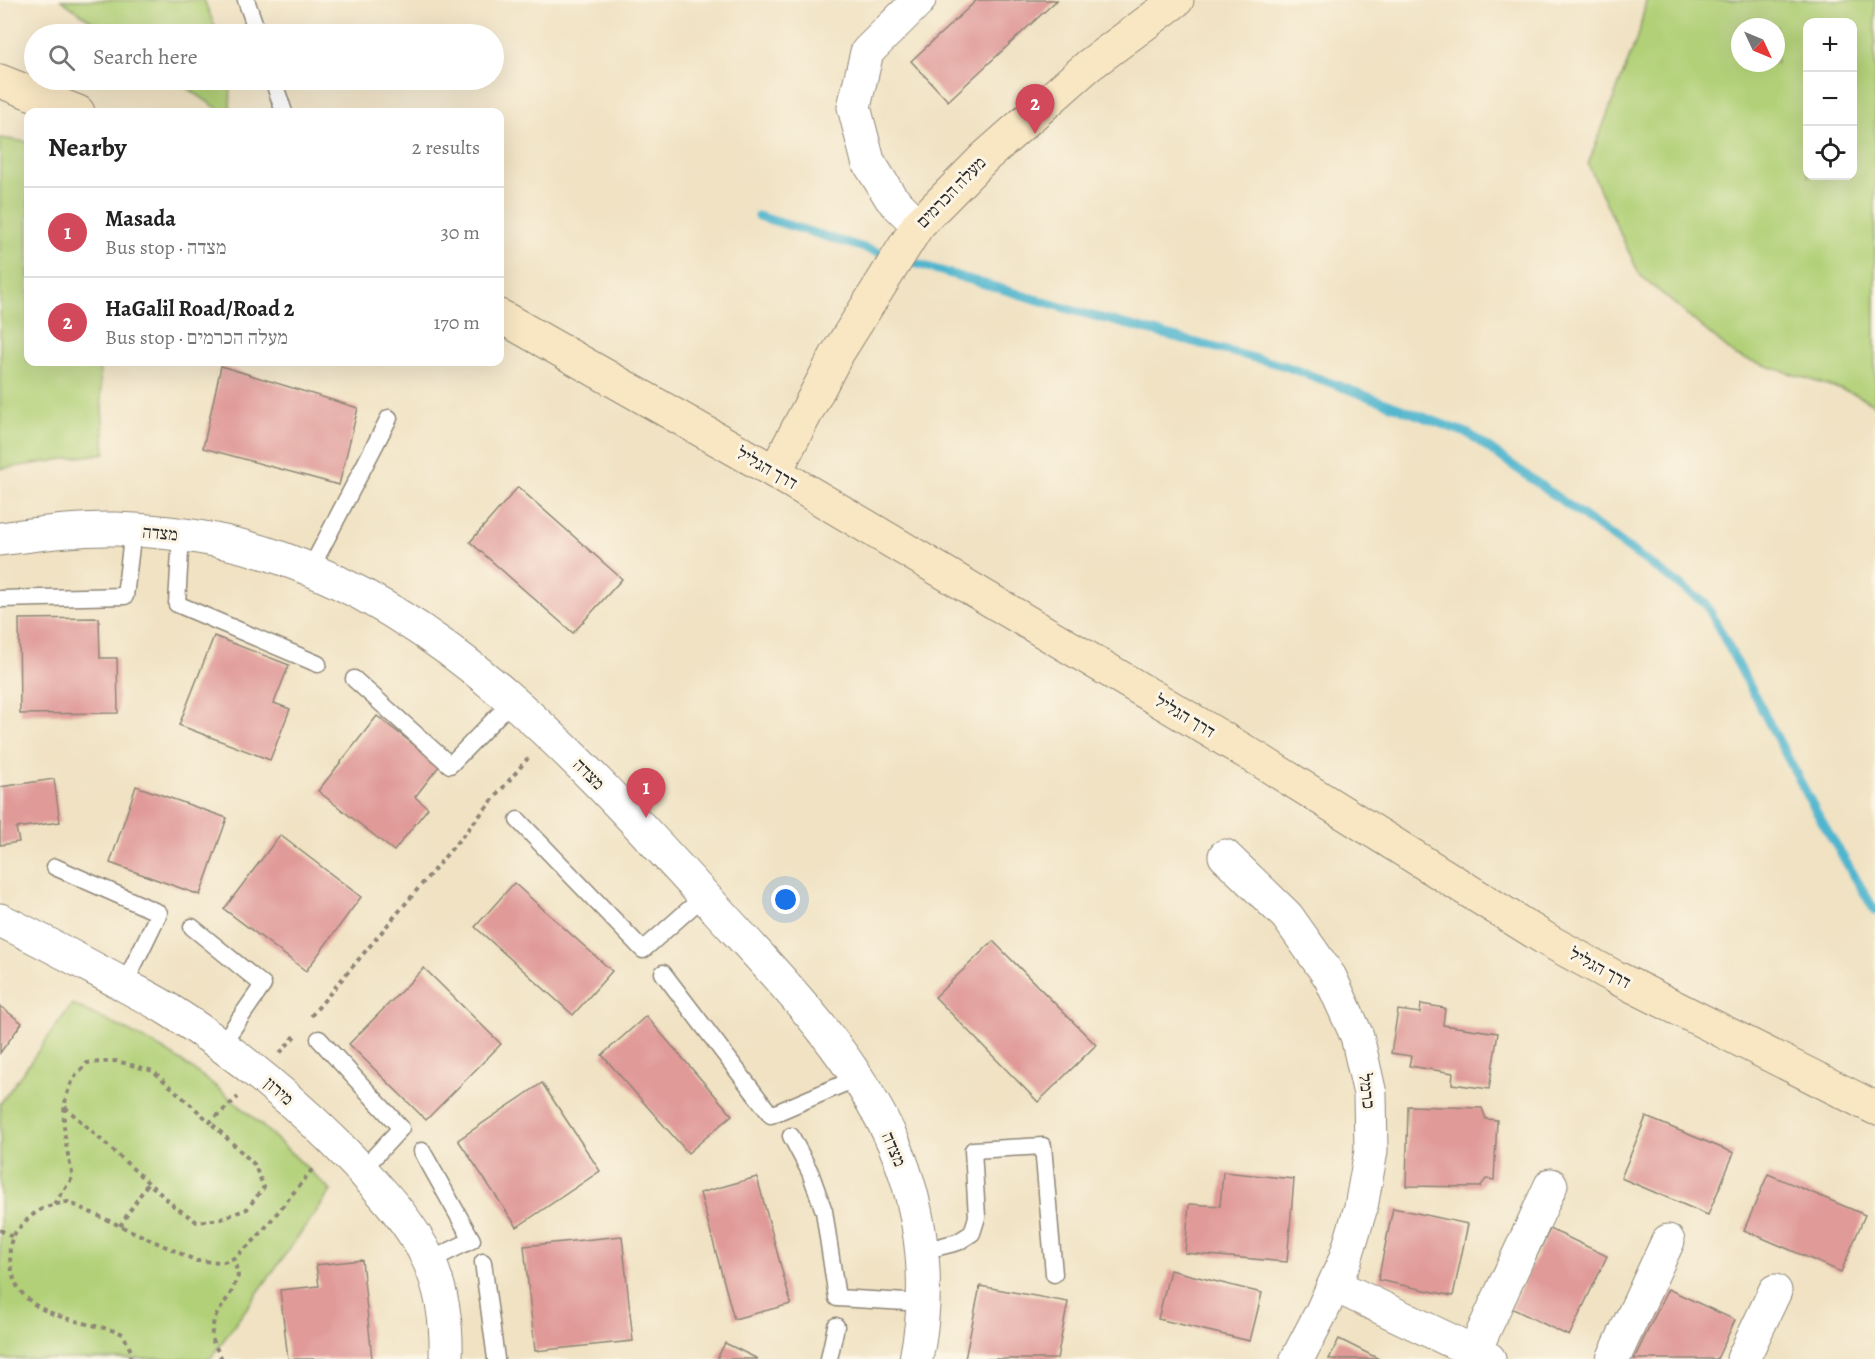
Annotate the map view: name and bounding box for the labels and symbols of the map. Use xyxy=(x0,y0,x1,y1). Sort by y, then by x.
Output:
north arrow xyxy=(1731,18,1785,72)
pin: 2 xyxy=(1016,84,1054,134)
street label: מעלה הכרמים xyxy=(911,151,991,233)
street label: דרך הגליל xyxy=(732,441,802,495)
street label: מצדה xyxy=(141,519,179,547)
street label: דרך הגליל xyxy=(1150,688,1220,744)
street label: מצדה xyxy=(568,753,610,795)
pin: 1 xyxy=(626,768,666,818)
your location xyxy=(771,885,800,914)
street label: דרך הגליל xyxy=(1565,942,1635,994)
street label: מירון xyxy=(259,1071,299,1111)
street label: כרמל xyxy=(1353,1072,1381,1110)
street label: מצדה xyxy=(876,1128,912,1170)

